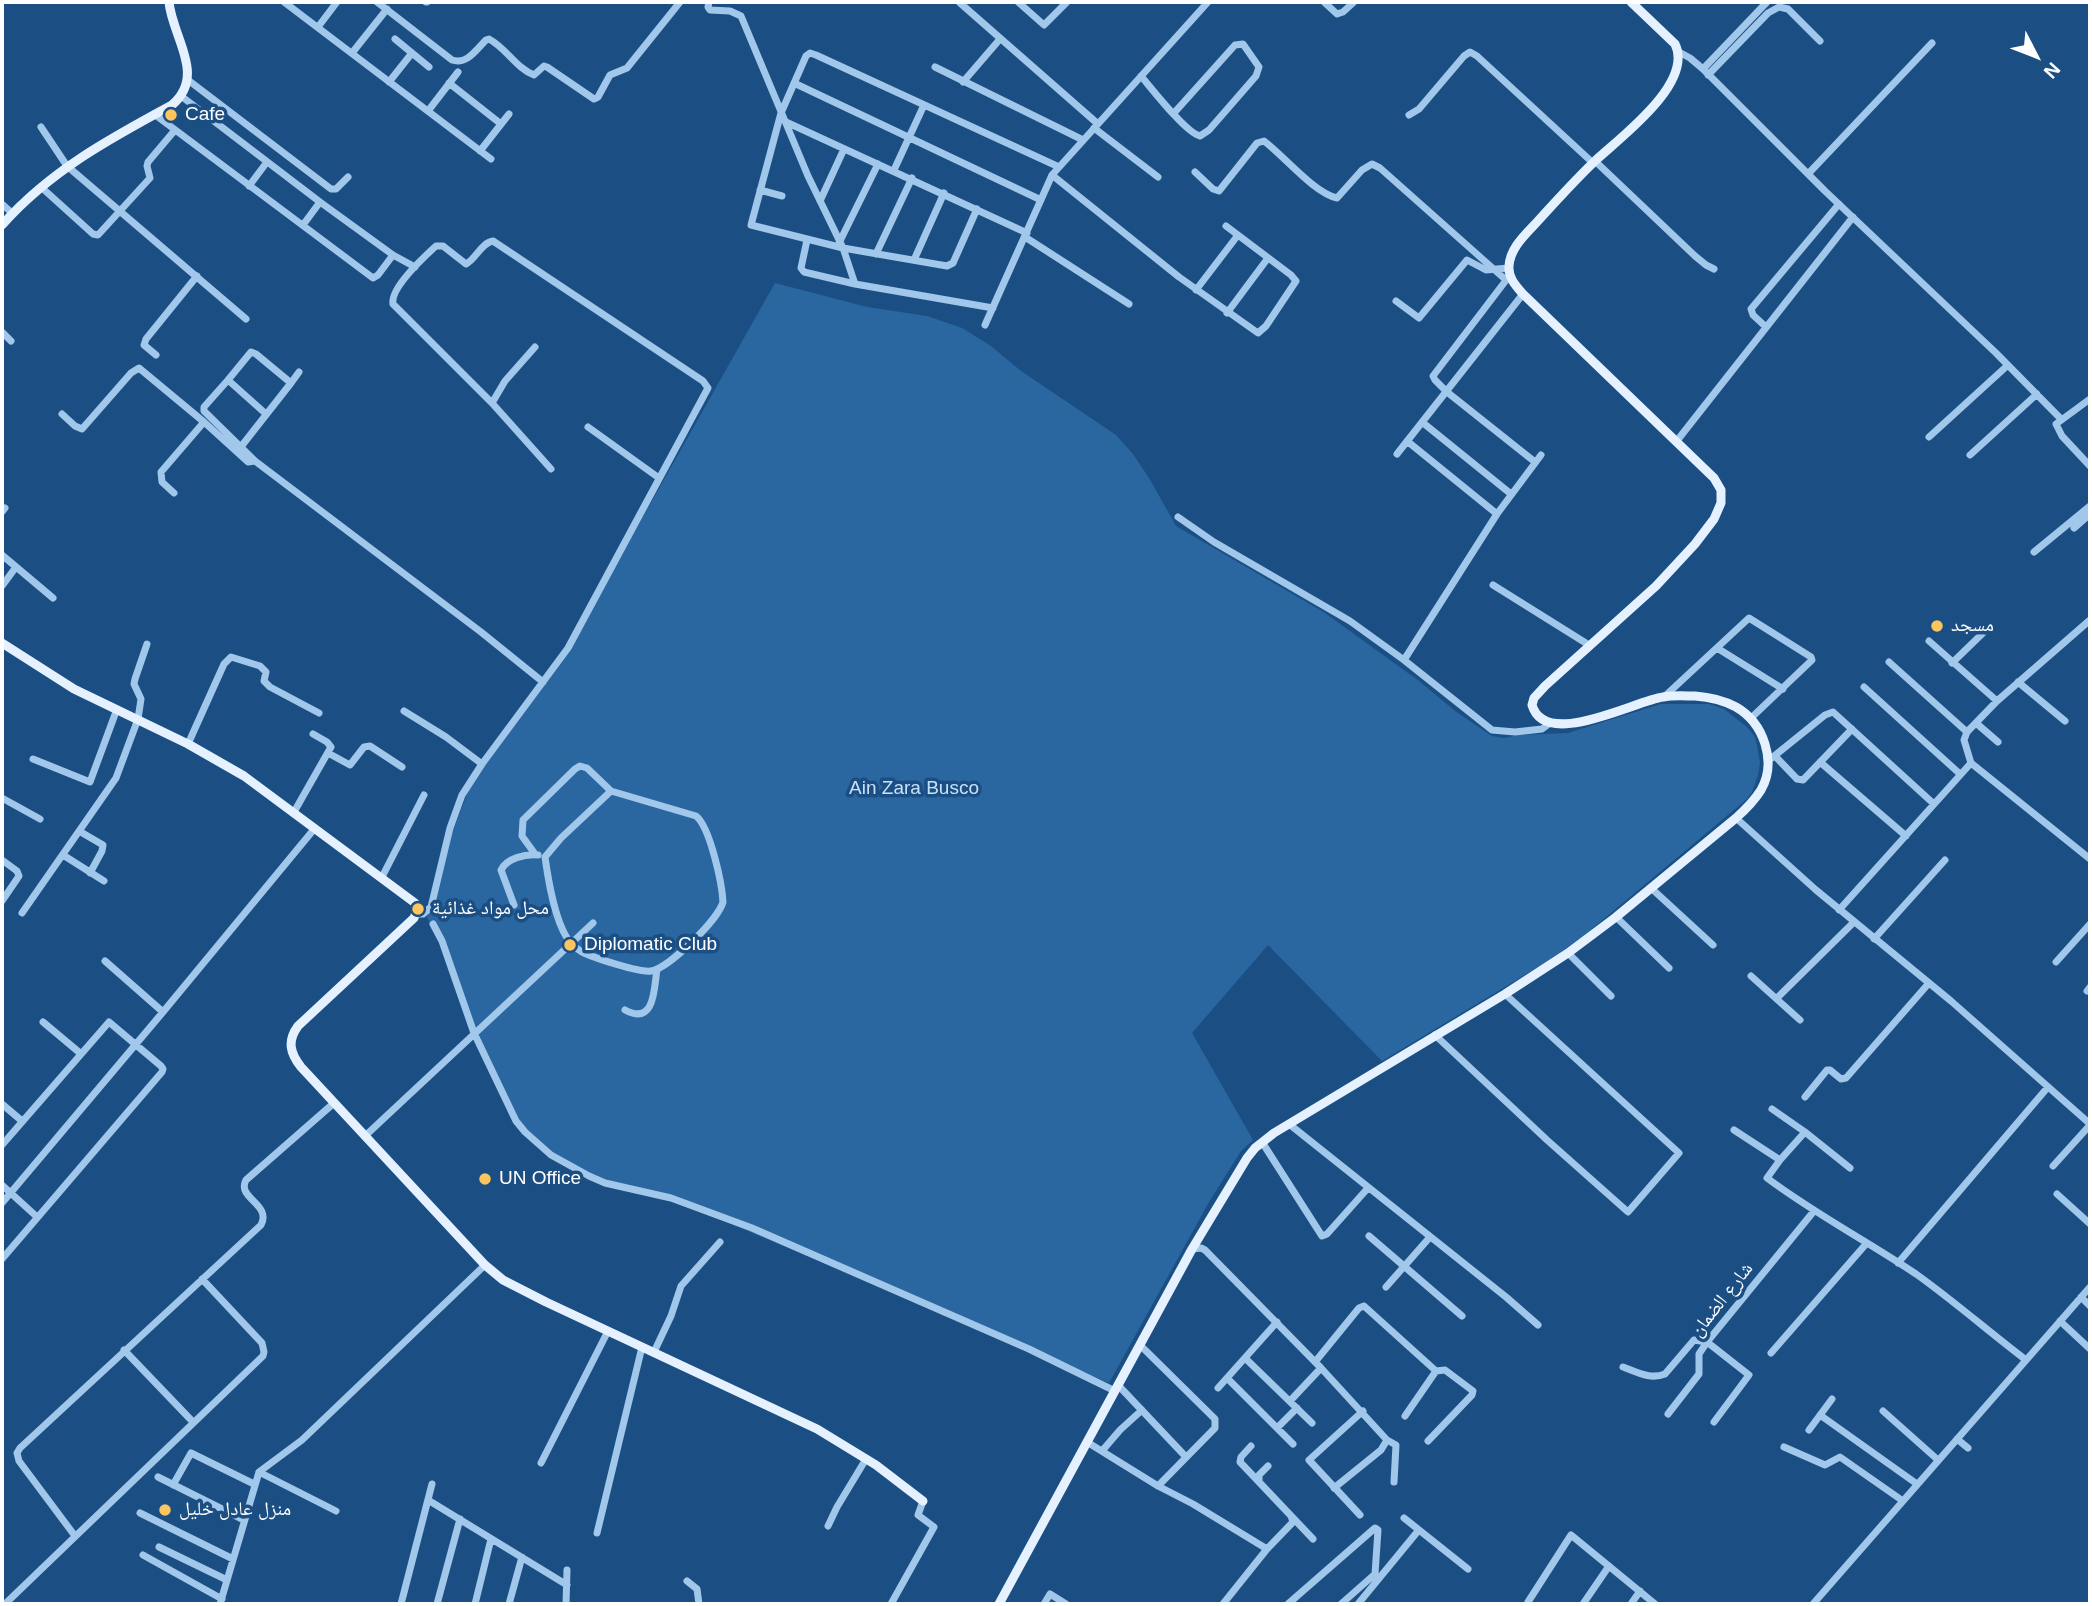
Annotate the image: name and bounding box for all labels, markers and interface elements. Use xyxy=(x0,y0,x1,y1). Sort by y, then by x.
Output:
north arrow xyxy=(2001,21,2071,91)
text: N xyxy=(2040,58,2064,83)
place label: Cafe xyxy=(185,104,225,126)
marker: Cafe xyxy=(163,107,179,123)
place label: مسجد xyxy=(1951,615,1994,637)
marker: مسجد xyxy=(1929,618,1945,634)
park label: Ain Zara Busco xyxy=(849,778,979,800)
place label: محل مواد غذائية xyxy=(432,898,549,920)
marker: محل مواد غذائية xyxy=(410,901,426,917)
place label: Diplomatic Club xyxy=(584,934,717,956)
marker: Diplomatic Club xyxy=(562,937,578,953)
place label: UN Office xyxy=(499,1168,581,1190)
marker: UN Office xyxy=(477,1171,493,1187)
street label: شارع الضمان xyxy=(1686,1258,1758,1342)
place label: منزل عادل خليل xyxy=(179,1499,291,1521)
marker: منزل عادل خليل xyxy=(157,1502,173,1518)

